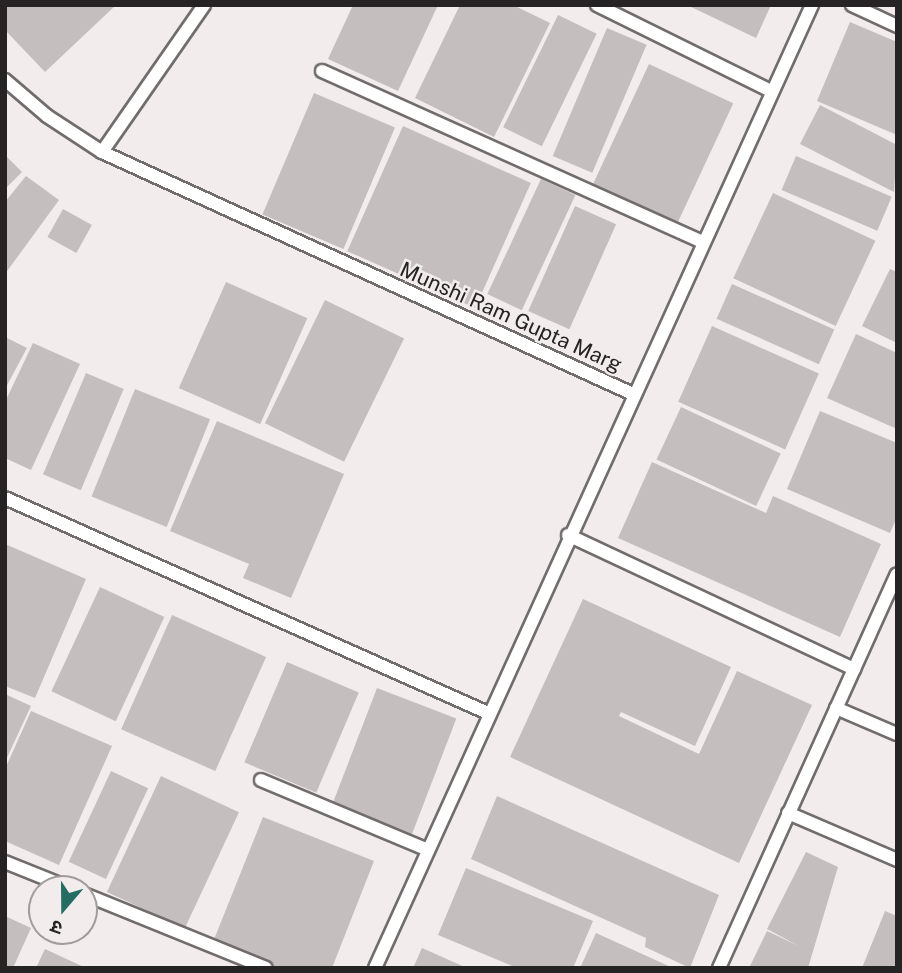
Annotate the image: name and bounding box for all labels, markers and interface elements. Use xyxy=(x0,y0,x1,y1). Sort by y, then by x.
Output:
street label: Munshi Ram Gupta Marg xyxy=(396,257,626,377)
north arrow xyxy=(28,875,98,945)
text: उ xyxy=(48,916,65,940)

